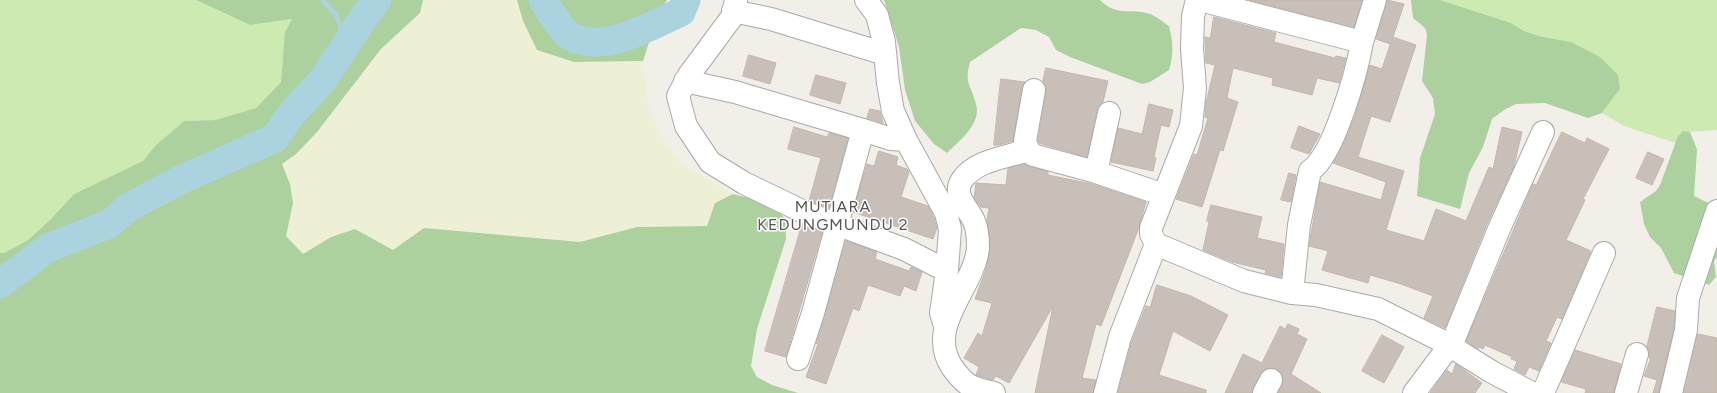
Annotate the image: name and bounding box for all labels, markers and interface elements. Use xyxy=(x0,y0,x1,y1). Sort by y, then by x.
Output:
district label: MUTIARA KEDUNGMUNDU 2 xyxy=(757,197,909,235)

